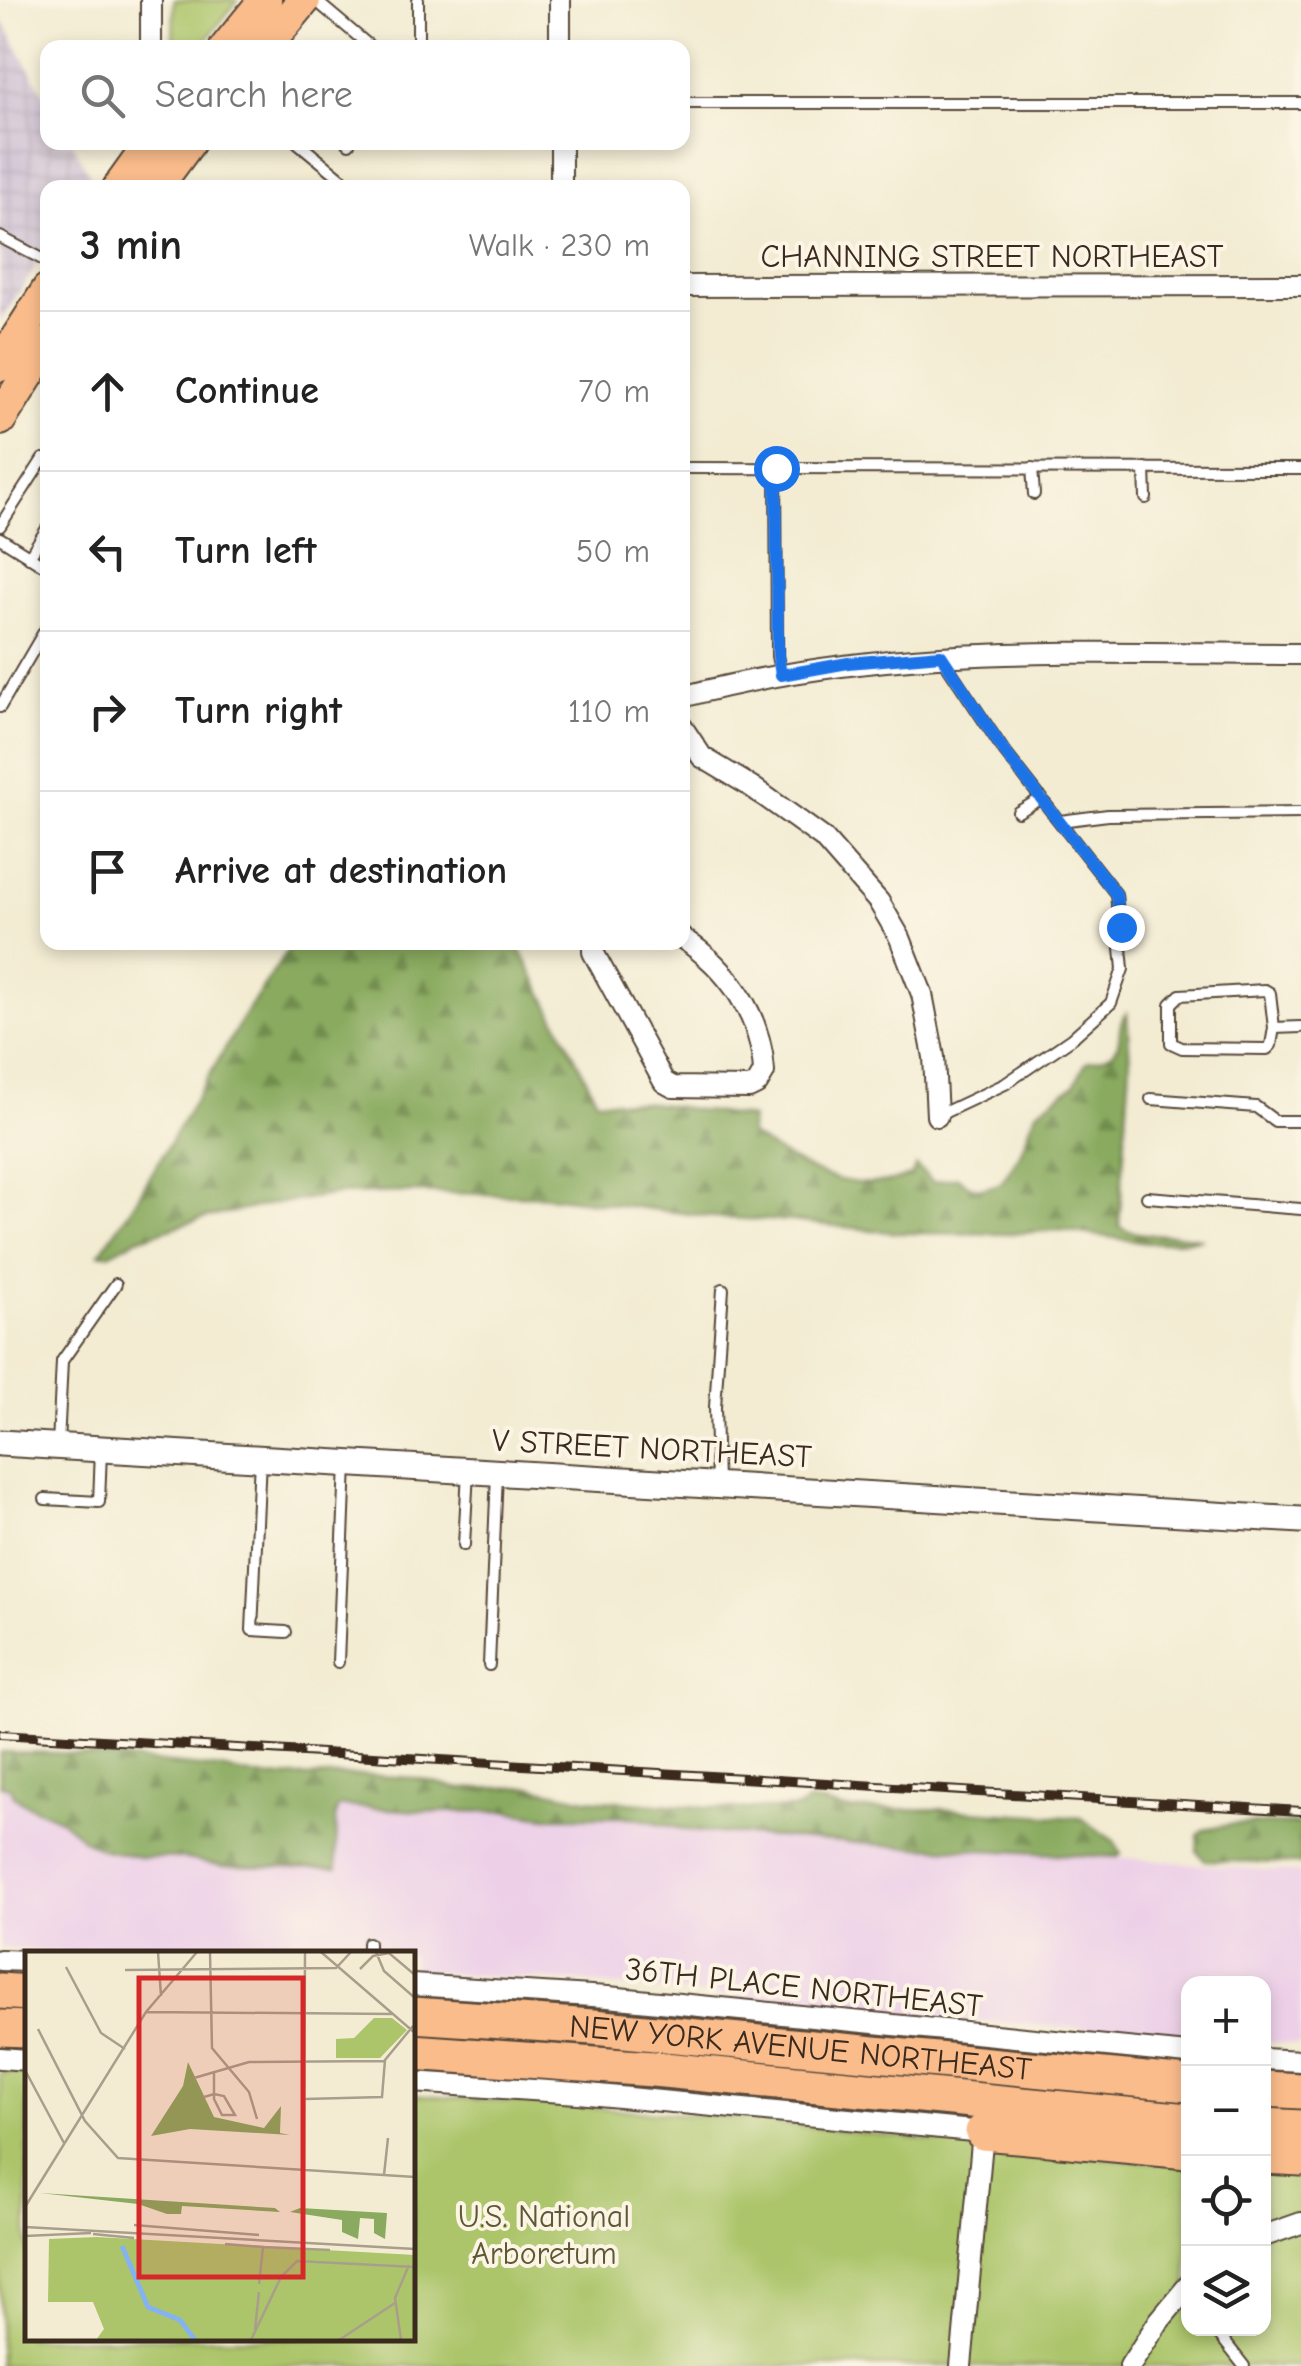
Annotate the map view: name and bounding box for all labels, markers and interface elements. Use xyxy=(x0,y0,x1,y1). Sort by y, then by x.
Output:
search box xyxy=(40,40,690,150)
icon: search xyxy=(75,68,130,123)
text: Search here xyxy=(155,73,353,117)
text: 3 min xyxy=(80,221,182,270)
text: Walk · 230 m xyxy=(469,227,650,264)
street label: CHANNING STREET NORTHEAST xyxy=(761,238,1224,275)
icon: ahead xyxy=(80,364,135,419)
text: Continue xyxy=(175,369,319,413)
text: 70 m xyxy=(578,373,650,410)
route start xyxy=(754,446,800,492)
icon: left xyxy=(80,524,135,579)
text: Turn left xyxy=(175,529,316,573)
text: 50 m xyxy=(576,533,650,570)
icon: right xyxy=(80,684,135,739)
text: Turn right xyxy=(175,689,342,733)
text: 110 m xyxy=(568,693,650,730)
icon: arrive xyxy=(80,844,135,899)
text: Arrive at destination xyxy=(175,849,507,893)
route end xyxy=(1099,905,1145,951)
street label: V STREET NORTHEAST xyxy=(491,1422,813,1475)
street label: 36TH PLACE NORTHEAST xyxy=(624,1950,985,2025)
inset map xyxy=(25,1951,415,2341)
map controls xyxy=(1181,1976,1271,2336)
button: + xyxy=(1181,1976,1271,2066)
street label: NEW YORK AVENUE NORTHEAST xyxy=(568,2007,1034,2088)
button: − xyxy=(1181,2066,1271,2156)
button: locate xyxy=(1181,2156,1271,2246)
park label: U.S. National Arboretum xyxy=(458,2198,630,2272)
button: layers xyxy=(1181,2246,1271,2336)

